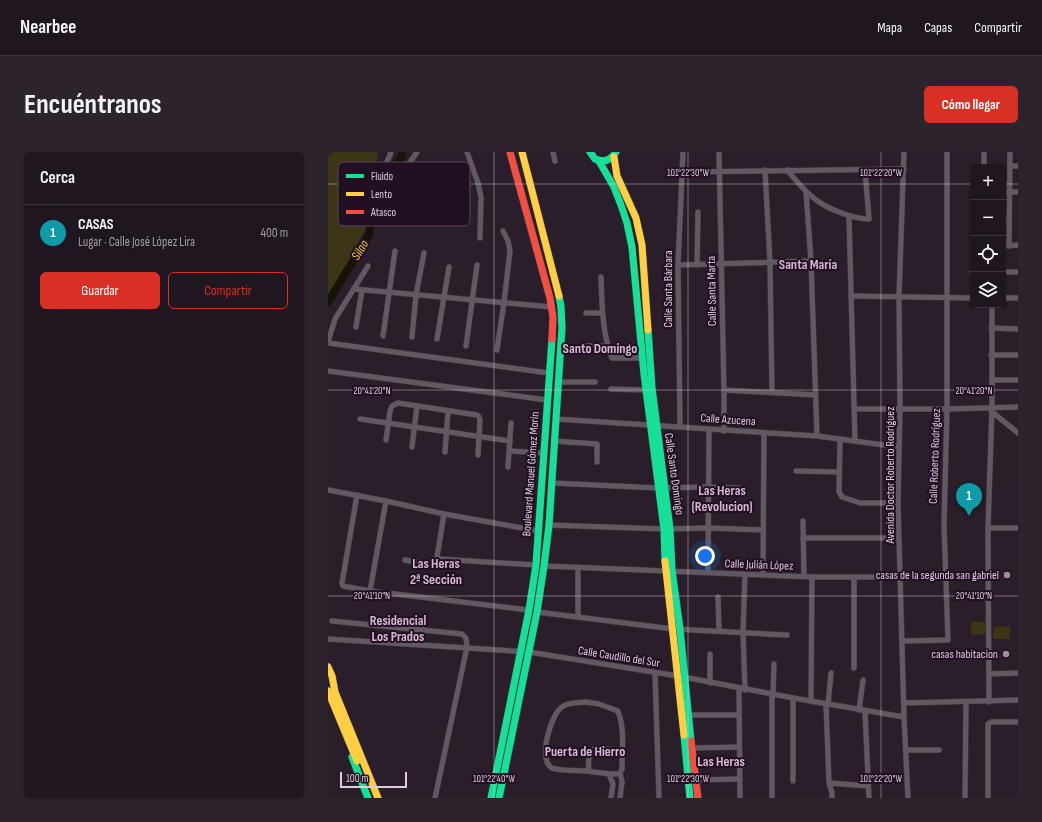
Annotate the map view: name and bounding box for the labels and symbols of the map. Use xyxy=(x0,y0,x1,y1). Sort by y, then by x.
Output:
legend xyxy=(338,162,470,226)
text: 101°22'30"W xyxy=(667,167,709,179)
text: 101°22'20"W xyxy=(860,167,902,179)
text: Fluido xyxy=(371,170,393,183)
text: Lento xyxy=(371,188,392,201)
text: Atasco xyxy=(370,206,397,219)
water label: Silao xyxy=(348,236,373,263)
street label: Calle Santa Bárbara xyxy=(661,250,676,328)
street label: Calle Santa Marta xyxy=(704,255,720,326)
district label: Santa María xyxy=(779,256,837,273)
district label: Santo Domingo xyxy=(563,340,637,357)
text: 20°41'20"N xyxy=(354,385,391,397)
text: 20°41'20"N xyxy=(956,385,993,397)
street label: Avenida Doctor Roberto Rodríguez xyxy=(883,406,898,545)
street label: Calle Roberto Rodríguez xyxy=(926,407,944,504)
street label: Boulevard Manuel Gómez Morín xyxy=(519,411,543,537)
street label: Calle Azucena xyxy=(700,411,756,429)
street label: Calle Santo Domingo xyxy=(661,432,687,516)
district label: Las Heras (Revolucion) xyxy=(691,482,753,515)
pin: 1 xyxy=(956,483,982,516)
your location xyxy=(695,546,715,566)
district label: Las Heras 2ª Sección xyxy=(410,555,462,588)
street label: Calle Julián López xyxy=(724,556,794,574)
place label: casas de la segunda san gabriel xyxy=(876,568,999,583)
marker: casas de la segunda san gabriel xyxy=(1002,570,1012,580)
text: 20°41'10"N xyxy=(354,590,390,602)
text: 20°41'10"N xyxy=(956,590,992,602)
district label: Residencial Los Prados xyxy=(370,612,426,645)
street label: Calle Caudillo del Sur xyxy=(577,643,662,671)
place label: casas habitacion xyxy=(931,647,998,662)
marker: casas habitacion xyxy=(1001,649,1011,659)
district label: Puerta de Hierro xyxy=(545,743,625,760)
district label: Las Heras xyxy=(697,753,745,770)
scale bar xyxy=(340,770,407,789)
text: 101°22'40"W xyxy=(473,773,515,785)
text: 101°22'30"W xyxy=(667,773,709,785)
text: 101°22'20"W xyxy=(860,773,902,785)

